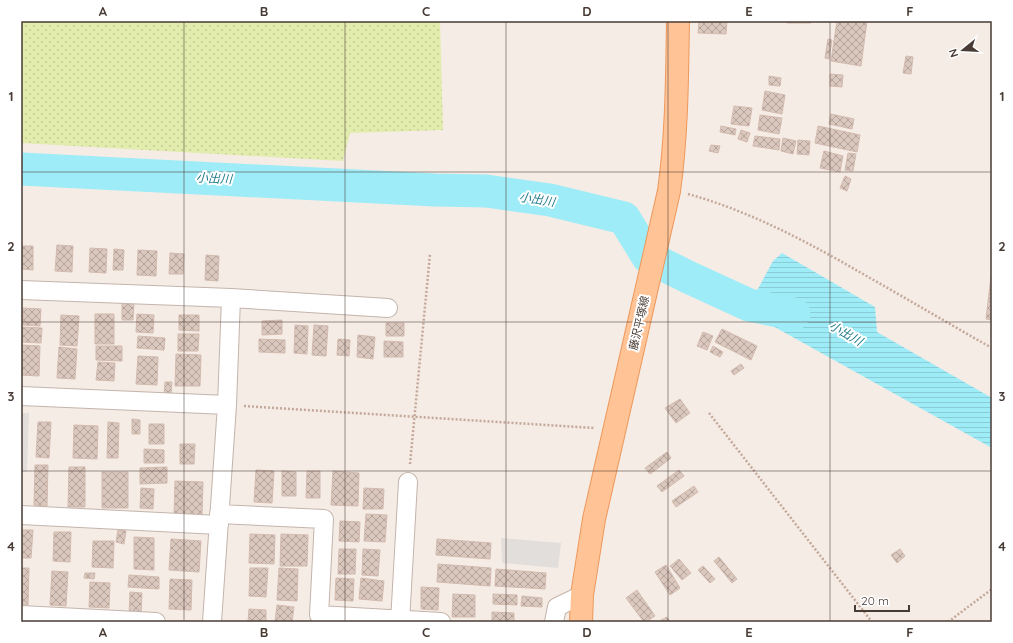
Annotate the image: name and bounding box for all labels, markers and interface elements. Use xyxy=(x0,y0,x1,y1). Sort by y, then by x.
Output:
text: A xyxy=(99,3,108,19)
text: B xyxy=(260,3,268,19)
text: C xyxy=(422,3,430,19)
text: D xyxy=(582,3,592,19)
text: E xyxy=(745,3,753,19)
text: F xyxy=(906,3,914,19)
north arrow xyxy=(943,30,983,70)
text: N xyxy=(946,47,961,59)
text: 1 xyxy=(8,88,14,104)
text: 1 xyxy=(999,88,1005,104)
water label: 小出川 xyxy=(196,170,234,187)
water label: 小出川 xyxy=(518,189,558,210)
text: 2 xyxy=(7,238,15,254)
text: 2 xyxy=(998,238,1006,254)
street label: 藤沢平塚線 xyxy=(626,295,652,351)
water label: 小出川 xyxy=(827,318,867,349)
text: 3 xyxy=(8,388,15,404)
text: 3 xyxy=(999,388,1006,404)
text: 4 xyxy=(7,538,15,554)
text: 4 xyxy=(998,538,1006,554)
scale bar xyxy=(855,587,909,613)
text: 20 m xyxy=(861,593,889,608)
text: A xyxy=(99,624,108,640)
text: B xyxy=(260,624,268,640)
text: C xyxy=(422,624,430,640)
text: D xyxy=(582,624,592,640)
text: E xyxy=(745,624,753,640)
text: F xyxy=(906,624,914,640)

